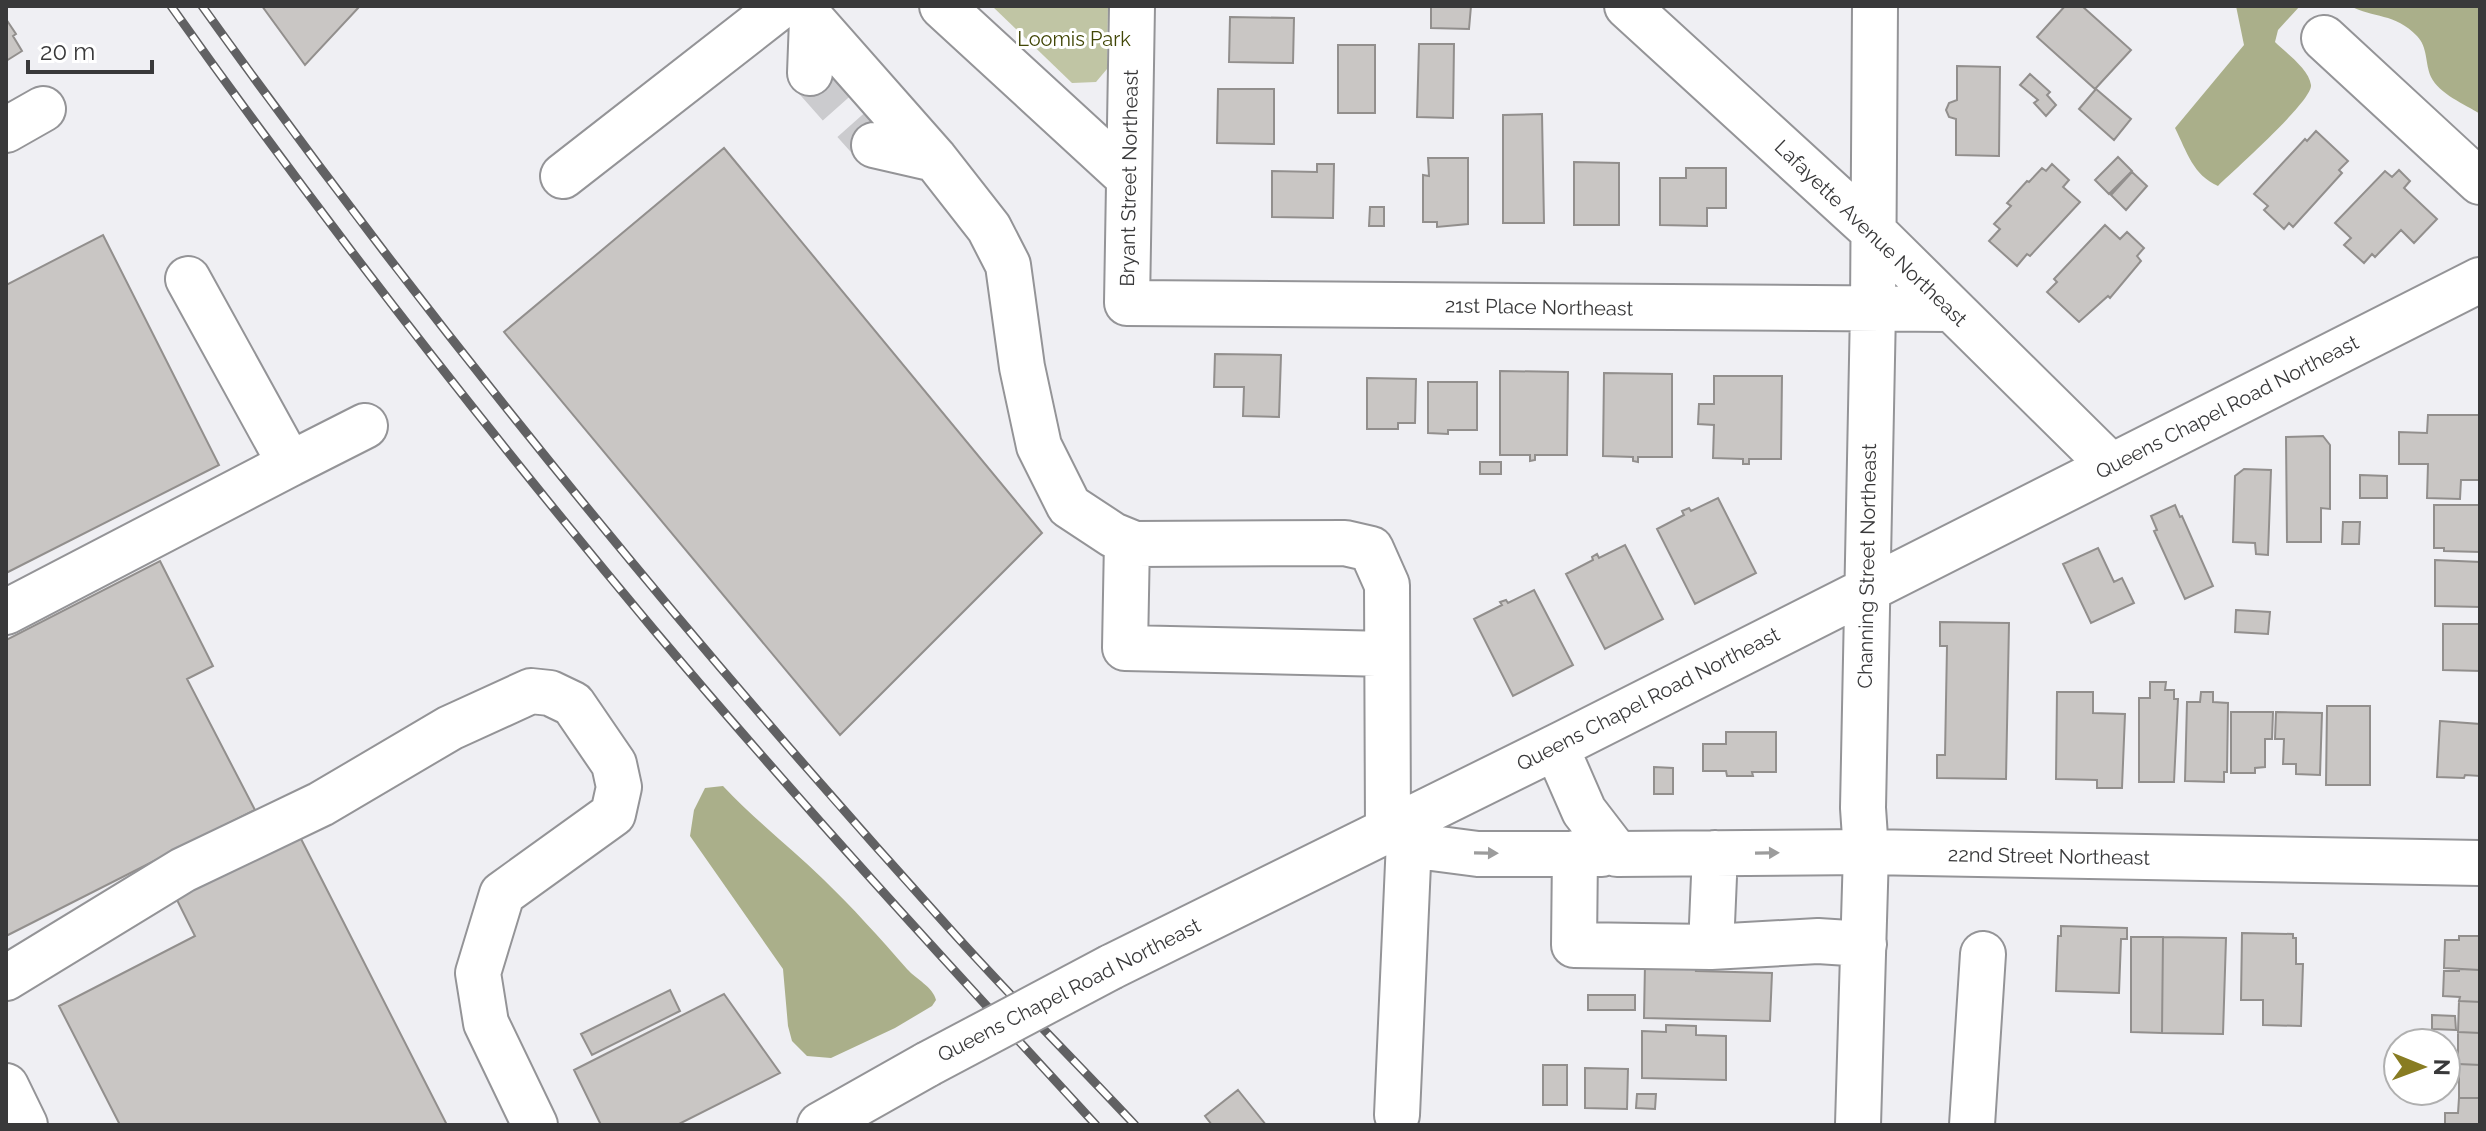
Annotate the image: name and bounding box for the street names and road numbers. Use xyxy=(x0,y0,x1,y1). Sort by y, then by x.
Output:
street label: Bryant Street Northeast xyxy=(1115,69,1143,287)
street label: Lafayette Avenue Northeast xyxy=(1770,135,1972,331)
street label: 21st Place Northeast xyxy=(1445,293,1634,321)
street label: Queens Chapel Road Northeast xyxy=(2092,330,2363,484)
street label: Channing Street Northeast xyxy=(1853,443,1881,689)
street label: Queens Chapel Road Northeast xyxy=(1513,622,1784,776)
street label: 22nd Street Northeast xyxy=(1948,842,2151,870)
street label: Queens Chapel Road Northeast xyxy=(934,913,1205,1067)

